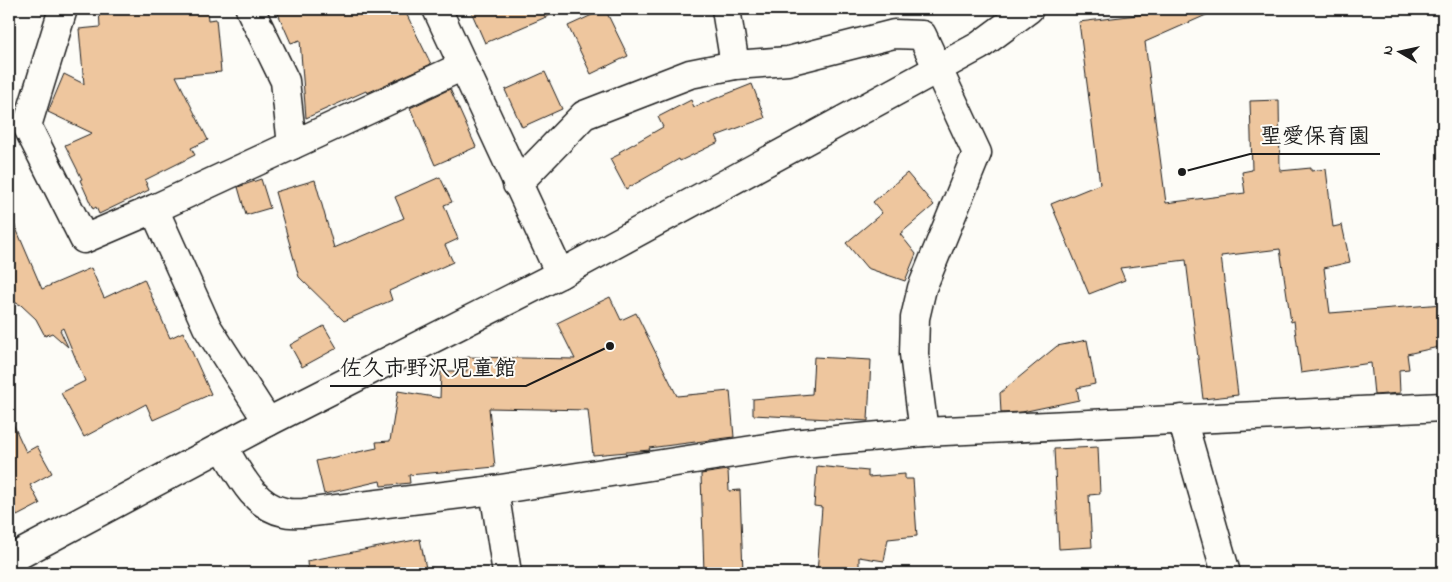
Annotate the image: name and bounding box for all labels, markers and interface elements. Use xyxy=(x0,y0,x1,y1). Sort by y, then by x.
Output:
north arrow xyxy=(1374,28,1424,78)
text: N xyxy=(1378,44,1400,57)
callout: 聖愛保育園 xyxy=(1250,117,1380,154)
text: 聖愛保育園 xyxy=(1260,122,1370,154)
callout: 佐久市野沢児童館 xyxy=(330,349,526,386)
text: 佐久市野沢児童館 xyxy=(340,354,516,386)

